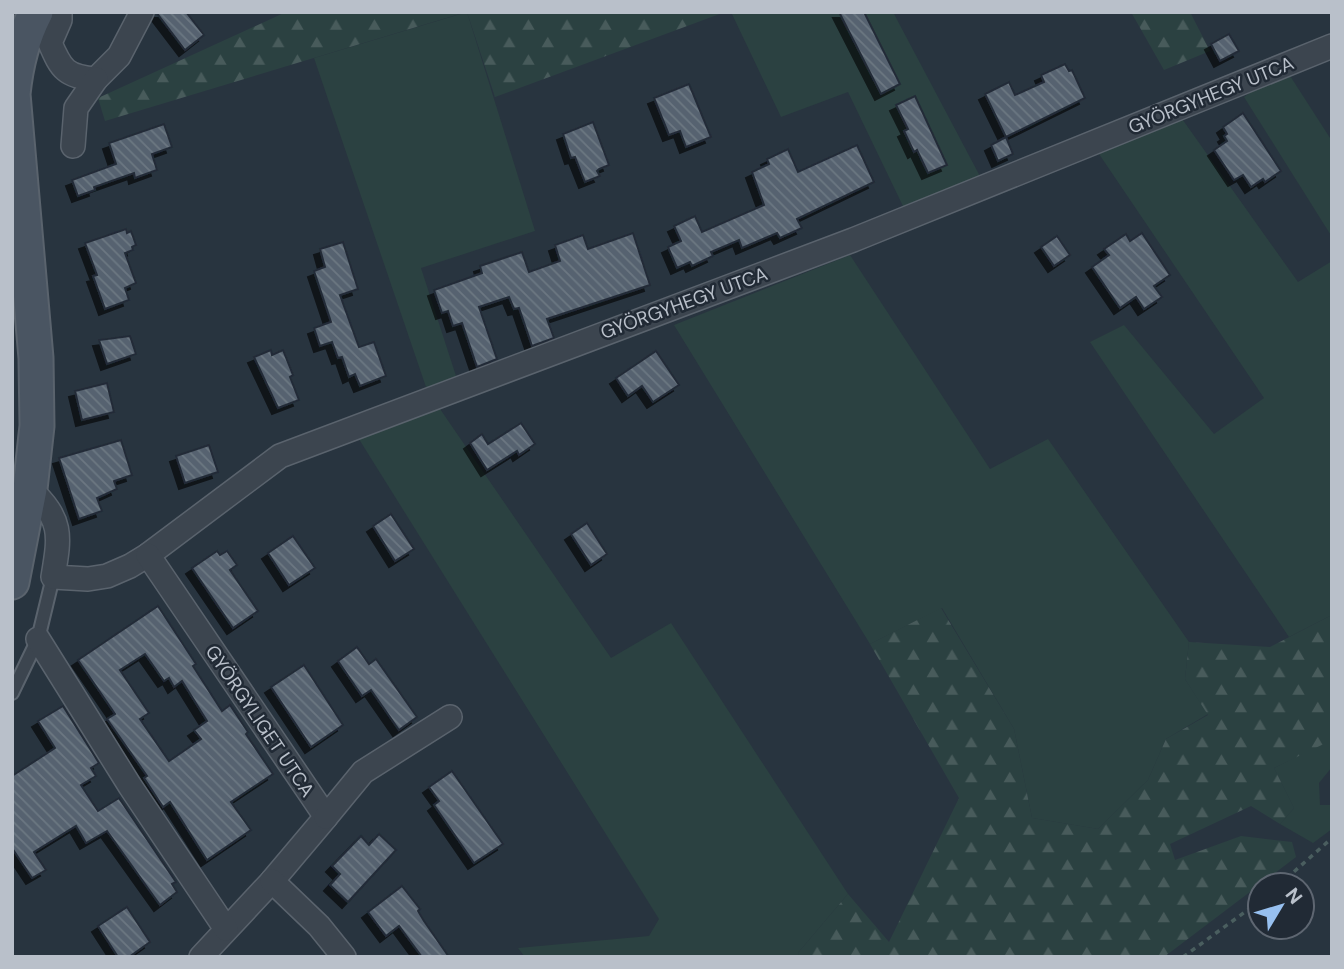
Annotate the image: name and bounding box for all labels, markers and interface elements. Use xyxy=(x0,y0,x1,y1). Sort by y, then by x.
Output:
street label: GYÖRGYHEGY UTCA xyxy=(1125,50,1298,140)
street label: GYÖRGYHEGY UTCA xyxy=(597,261,771,345)
street label: GYÖRGYLIGET UTCA xyxy=(200,640,320,802)
north arrow xyxy=(1246,871,1316,941)
text: N xyxy=(1280,883,1308,909)

